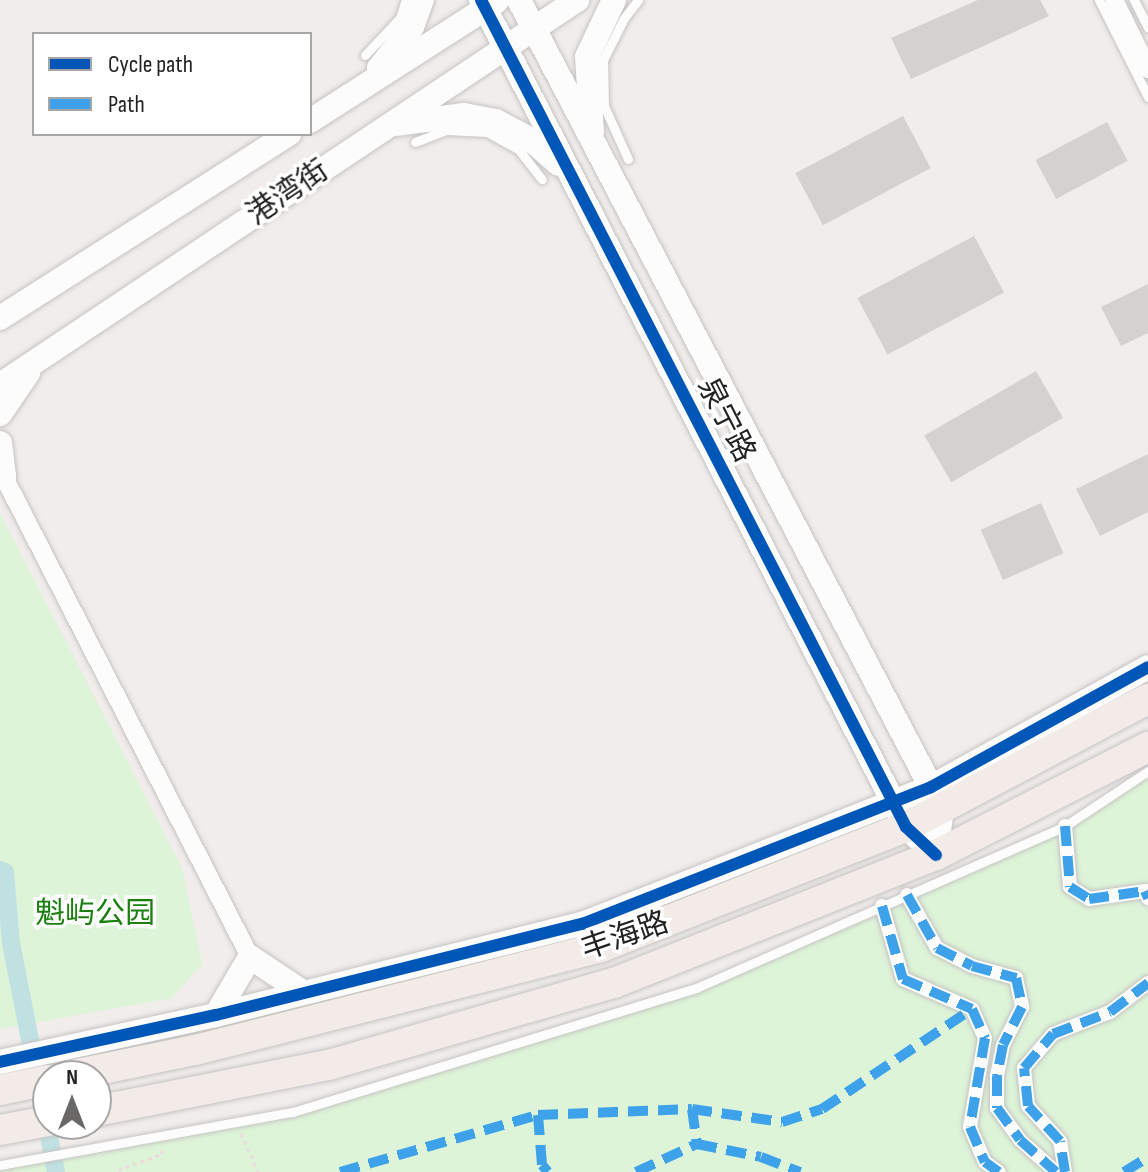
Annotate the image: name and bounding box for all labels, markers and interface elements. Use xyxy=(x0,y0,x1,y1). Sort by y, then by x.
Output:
legend xyxy=(32,32,312,136)
text: Cycle path xyxy=(108,50,193,79)
text: Path xyxy=(108,90,145,119)
street label: 港湾街 xyxy=(241,153,335,233)
street label: 泉宁路 xyxy=(690,372,762,468)
park label: 魁屿公园 xyxy=(35,896,155,932)
street label: 丰海路 xyxy=(577,904,673,968)
north arrow xyxy=(32,1060,112,1140)
text: N xyxy=(66,1064,78,1091)

